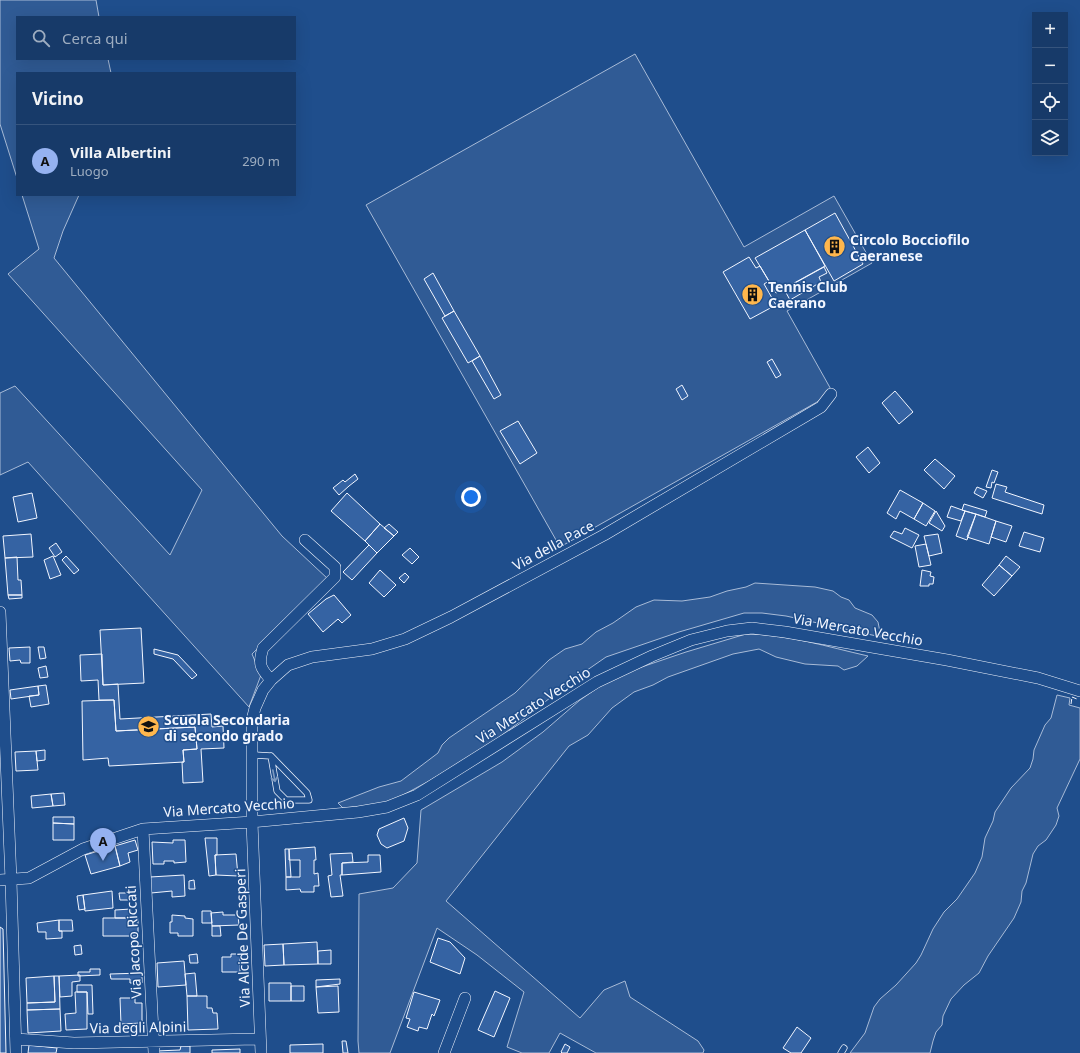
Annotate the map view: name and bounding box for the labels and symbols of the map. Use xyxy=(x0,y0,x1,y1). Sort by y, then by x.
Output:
place label: Circolo Bocciofilo Caeranese xyxy=(850,230,970,265)
building icon: Circolo Bocciofilo Caeranese xyxy=(821,234,847,260)
place label: Tennis Club Caerano xyxy=(768,277,848,312)
building icon: Tennis Club Caerano xyxy=(740,281,766,307)
your location xyxy=(461,487,481,507)
street label: Via della Pace xyxy=(509,516,597,574)
street label: Via Mercato Vecchio xyxy=(792,608,924,650)
street label: Via Mercato Vecchio xyxy=(472,662,594,748)
place label: Scuola Secondaria di secondo grado xyxy=(164,710,290,745)
school or university icon: Scuola Secondaria di secondo grado xyxy=(135,714,161,740)
one-way arrow xyxy=(271,769,279,782)
street label: Via Mercato Vecchio xyxy=(163,793,295,821)
pin: A xyxy=(90,828,116,861)
street label: Via Alcide De Gasperi xyxy=(230,868,254,1008)
street label: Via Jacopo Riccati xyxy=(121,885,145,999)
street label: Via degli Alpini xyxy=(90,1017,186,1037)

